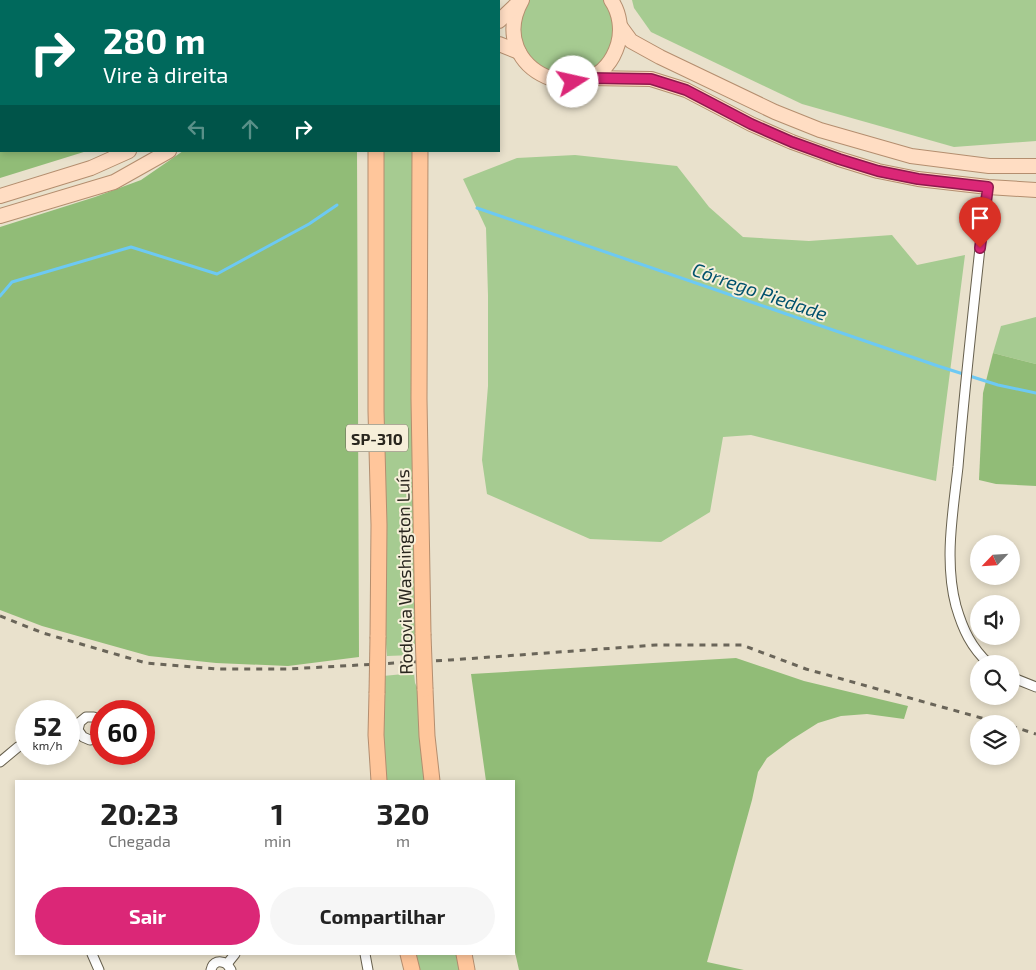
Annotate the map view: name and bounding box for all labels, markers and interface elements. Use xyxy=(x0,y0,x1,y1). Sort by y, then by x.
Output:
text: 280 m xyxy=(103,19,206,61)
icon: right xyxy=(20,20,85,85)
position arrow xyxy=(546,55,598,107)
text: Vire à direita xyxy=(103,61,228,87)
icon: left xyxy=(183,115,211,143)
icon: ahead xyxy=(236,115,264,143)
icon: right xyxy=(289,115,317,143)
pin xyxy=(959,197,1001,248)
icon: arrive xyxy=(966,204,994,232)
water label: Córrego Piedade xyxy=(689,257,831,325)
road number: SP-310 xyxy=(346,424,408,452)
street label: Rodovia Washington Luís xyxy=(391,469,417,675)
north arrow xyxy=(970,535,1020,585)
map controls xyxy=(970,535,1020,765)
button: sound xyxy=(970,595,1020,645)
button: search xyxy=(970,655,1020,705)
speed limit sign: 60 xyxy=(90,700,155,765)
text: 52 xyxy=(33,711,62,741)
button: layers xyxy=(970,715,1020,765)
text: km/h xyxy=(33,738,62,752)
text: 20:23 xyxy=(100,795,179,831)
text: 1 xyxy=(271,795,284,831)
text: 320 xyxy=(376,795,430,831)
text: Chegada xyxy=(108,831,171,850)
text: min xyxy=(264,831,291,850)
text: m xyxy=(396,831,410,850)
button: Sair xyxy=(35,887,260,945)
button: Compartilhar xyxy=(270,887,495,945)

